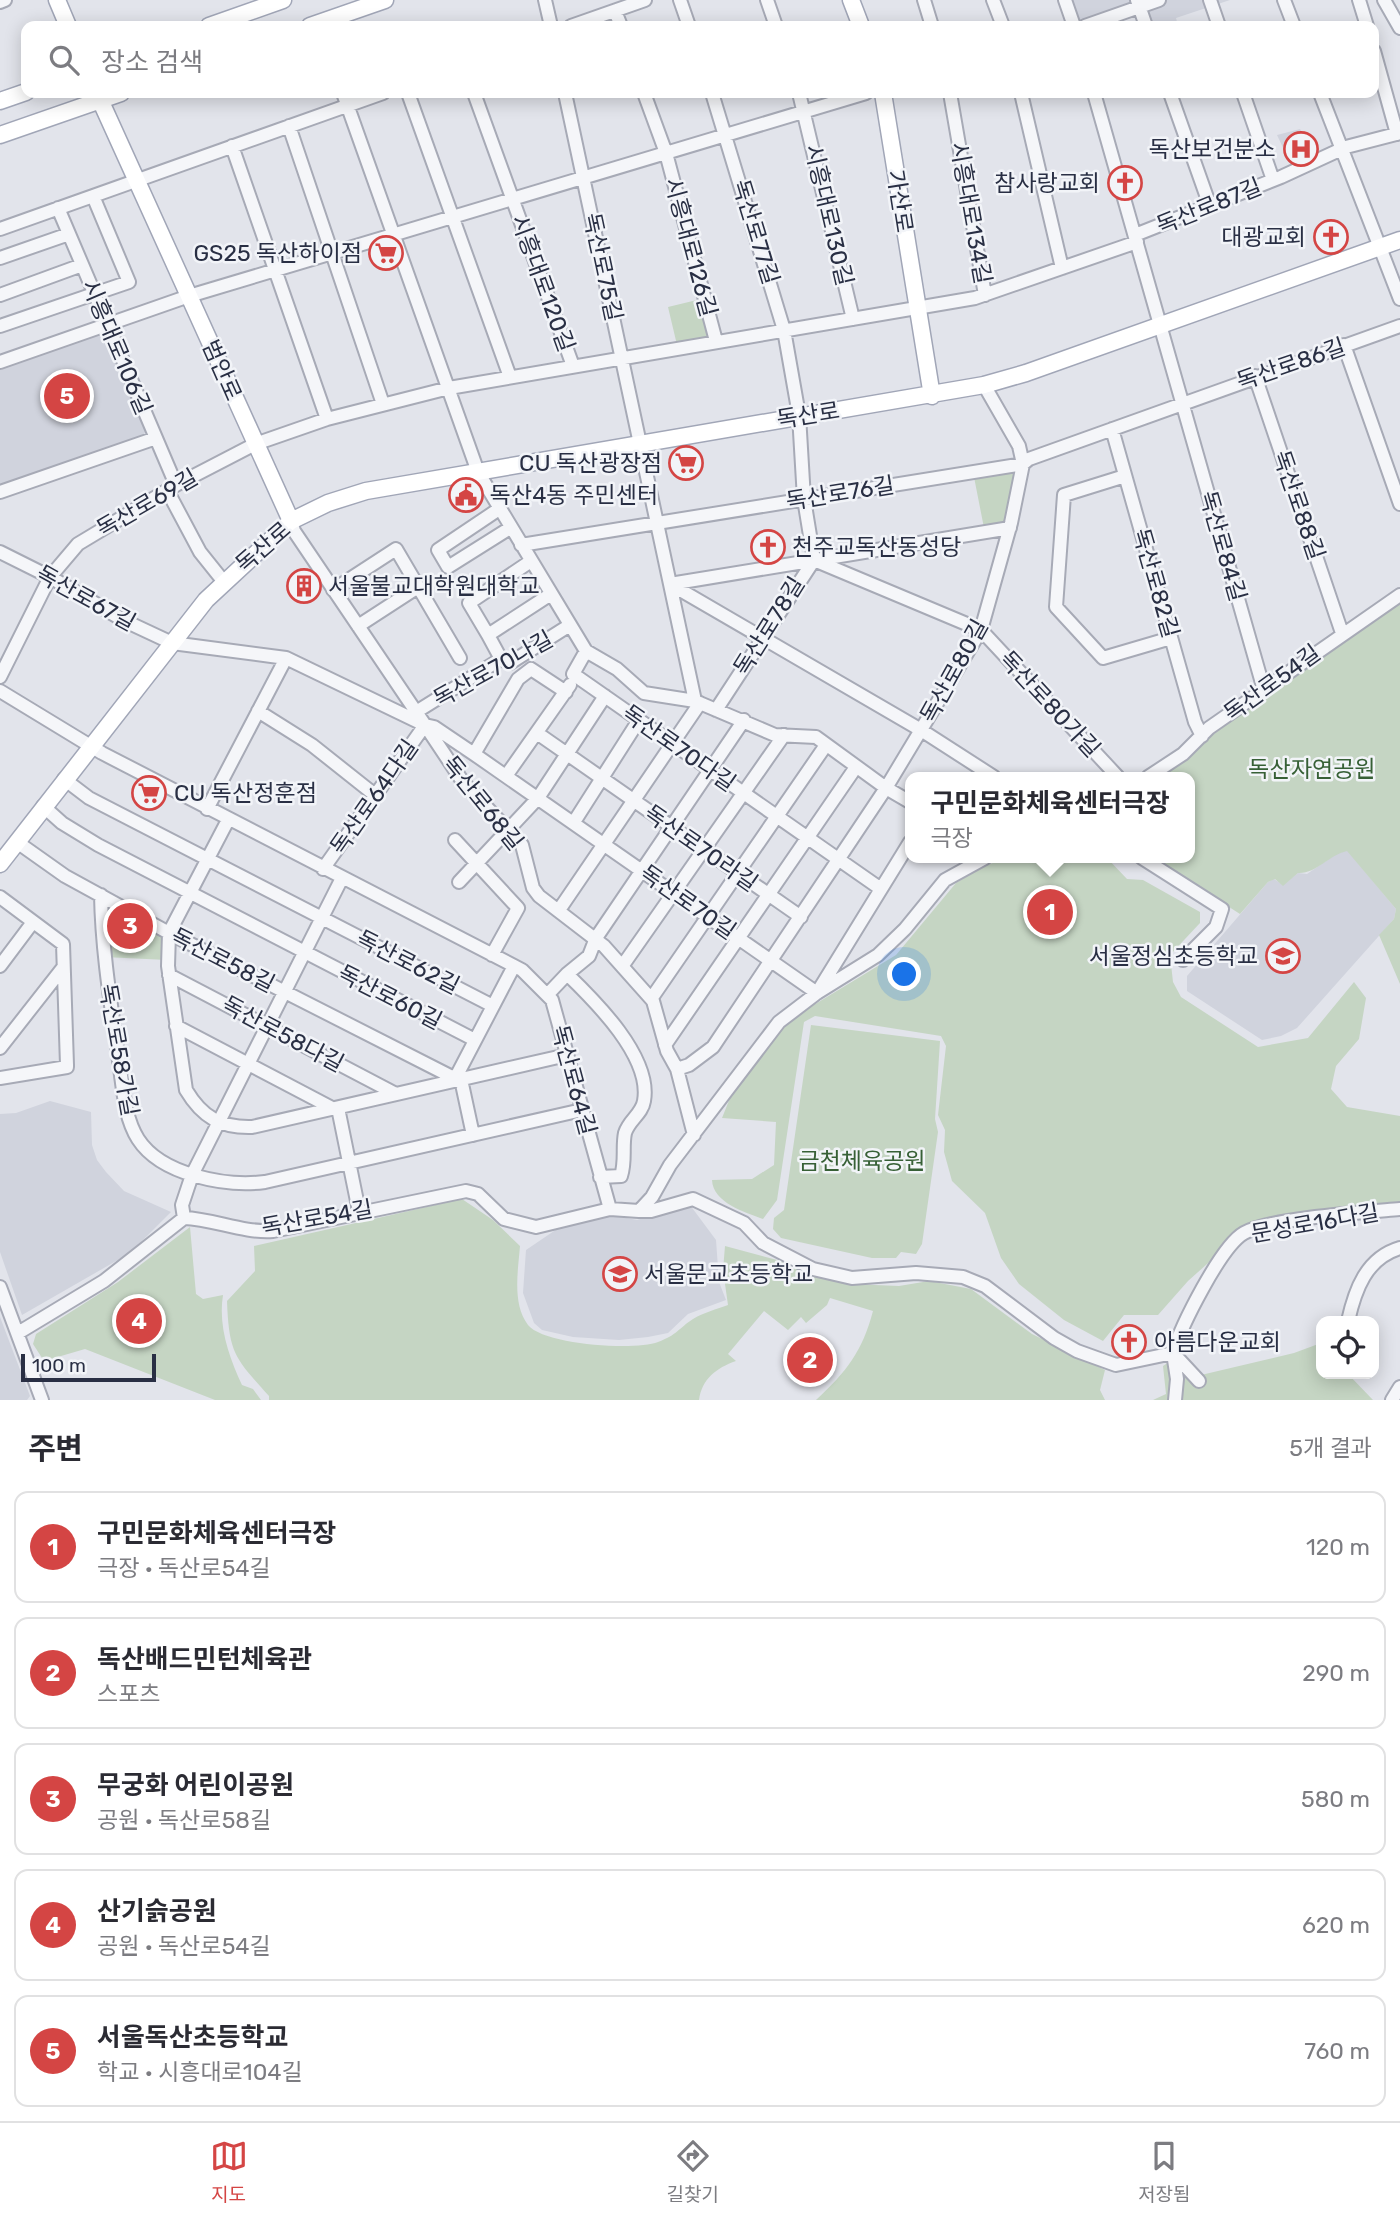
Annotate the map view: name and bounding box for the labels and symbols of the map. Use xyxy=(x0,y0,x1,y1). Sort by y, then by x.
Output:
hospital icon: 독산보건분소 xyxy=(1282,130,1320,168)
place label: 독산보건분소 xyxy=(1149,135,1276,163)
street label: 시흥대로134길 xyxy=(945,140,997,286)
street label: 시흥대로130길 xyxy=(799,142,859,288)
church icon: 참사랑교회 xyxy=(1106,164,1144,202)
street label: 가산로 xyxy=(881,167,919,235)
place label: 참사랑교회 xyxy=(994,169,1100,197)
street label: 독산로87길 xyxy=(1152,172,1266,240)
street label: 시흥대로126길 xyxy=(659,174,723,320)
street label: 독산로77길 xyxy=(727,176,785,288)
street label: 독산로75길 xyxy=(578,210,628,324)
street label: 시흥대로120길 xyxy=(505,211,581,355)
church icon: 대광교회 xyxy=(1312,218,1350,256)
place label: 대광교회 xyxy=(1221,223,1306,251)
supermarket icon: GS25 독산하이점 xyxy=(367,234,405,272)
place label: GS25 독산하이점 xyxy=(193,239,362,267)
street label: 시흥대로106길 xyxy=(76,275,158,419)
street label: 독산로86길 xyxy=(1233,332,1349,396)
street label: 범안로 xyxy=(196,335,248,405)
pin: 5 xyxy=(44,370,90,422)
street label: 독산로 xyxy=(774,396,842,434)
supermarket icon: CU 독산광장점 xyxy=(667,444,705,482)
street label: 독산로88길 xyxy=(1267,447,1331,563)
place label: CU 독산광장점 xyxy=(519,449,662,477)
street label: 독산로69길 xyxy=(91,463,203,543)
street label: 독산로76길 xyxy=(784,471,896,515)
public building icon: 독산4동 주민센터 xyxy=(447,476,485,514)
place label: 독산4동 주민센터 xyxy=(490,481,658,509)
street label: 독산로84길 xyxy=(1194,488,1252,604)
street label: 독산로 xyxy=(230,516,296,578)
street label: 독산로82길 xyxy=(1127,525,1185,641)
church icon: 천주교독산동성당 xyxy=(749,528,787,566)
place label: 천주교독산동성당 xyxy=(792,533,961,561)
street label: 독산로67길 xyxy=(31,559,141,637)
building icon: 서울불교대학원대학교 xyxy=(285,567,323,605)
street label: 독산로78길 xyxy=(728,571,810,681)
place label: 서울불교대학원대학교 xyxy=(328,572,540,600)
street label: 독산로80길 xyxy=(914,614,994,728)
street label: 독산로70나길 xyxy=(428,625,558,713)
street label: 독산로54길 xyxy=(1218,639,1326,727)
street label: 독산로80가길 xyxy=(994,645,1106,763)
street label: 독산로70다길 xyxy=(617,699,741,797)
street label: 독산로64다길 xyxy=(324,734,424,860)
street label: 독산로68길 xyxy=(437,750,529,856)
park label: 독산자연공원 xyxy=(1249,755,1375,783)
supermarket icon: CU 독산정훈점 xyxy=(130,774,168,812)
place label: CU 독산정훈점 xyxy=(174,779,317,807)
street label: 독산로70라길 xyxy=(639,799,763,897)
street label: 독산로70길 xyxy=(634,859,742,945)
pin: 1 xyxy=(1027,886,1073,938)
pin: 3 xyxy=(107,900,153,952)
street label: 독산로58길 xyxy=(166,922,280,998)
street label: 독산로62길 xyxy=(352,924,464,1000)
school or university icon: 서울정심초등학교 xyxy=(1264,937,1302,975)
place label: 서울정심초등학교 xyxy=(1089,942,1258,970)
your location xyxy=(887,957,921,991)
street label: 독산로60길 xyxy=(333,959,447,1035)
street label: 독산로58가길 xyxy=(94,982,144,1118)
street label: 독산로58다길 xyxy=(217,990,349,1078)
street label: 독산로64길 xyxy=(546,1022,602,1138)
park label: 금천체육공원 xyxy=(799,1147,925,1175)
street label: 독산로54길 xyxy=(259,1194,375,1242)
street label: 문성로16다길 xyxy=(1249,1198,1381,1248)
school or university icon: 서울문교초등학교 xyxy=(601,1255,639,1293)
place label: 서울문교초등학교 xyxy=(644,1260,813,1288)
pin: 4 xyxy=(116,1295,162,1347)
church icon: 아름다운교회 xyxy=(1110,1323,1148,1361)
place label: 아름다운교회 xyxy=(1154,1328,1281,1356)
pin: 2 xyxy=(787,1334,833,1386)
scale bar xyxy=(21,1351,156,1383)

